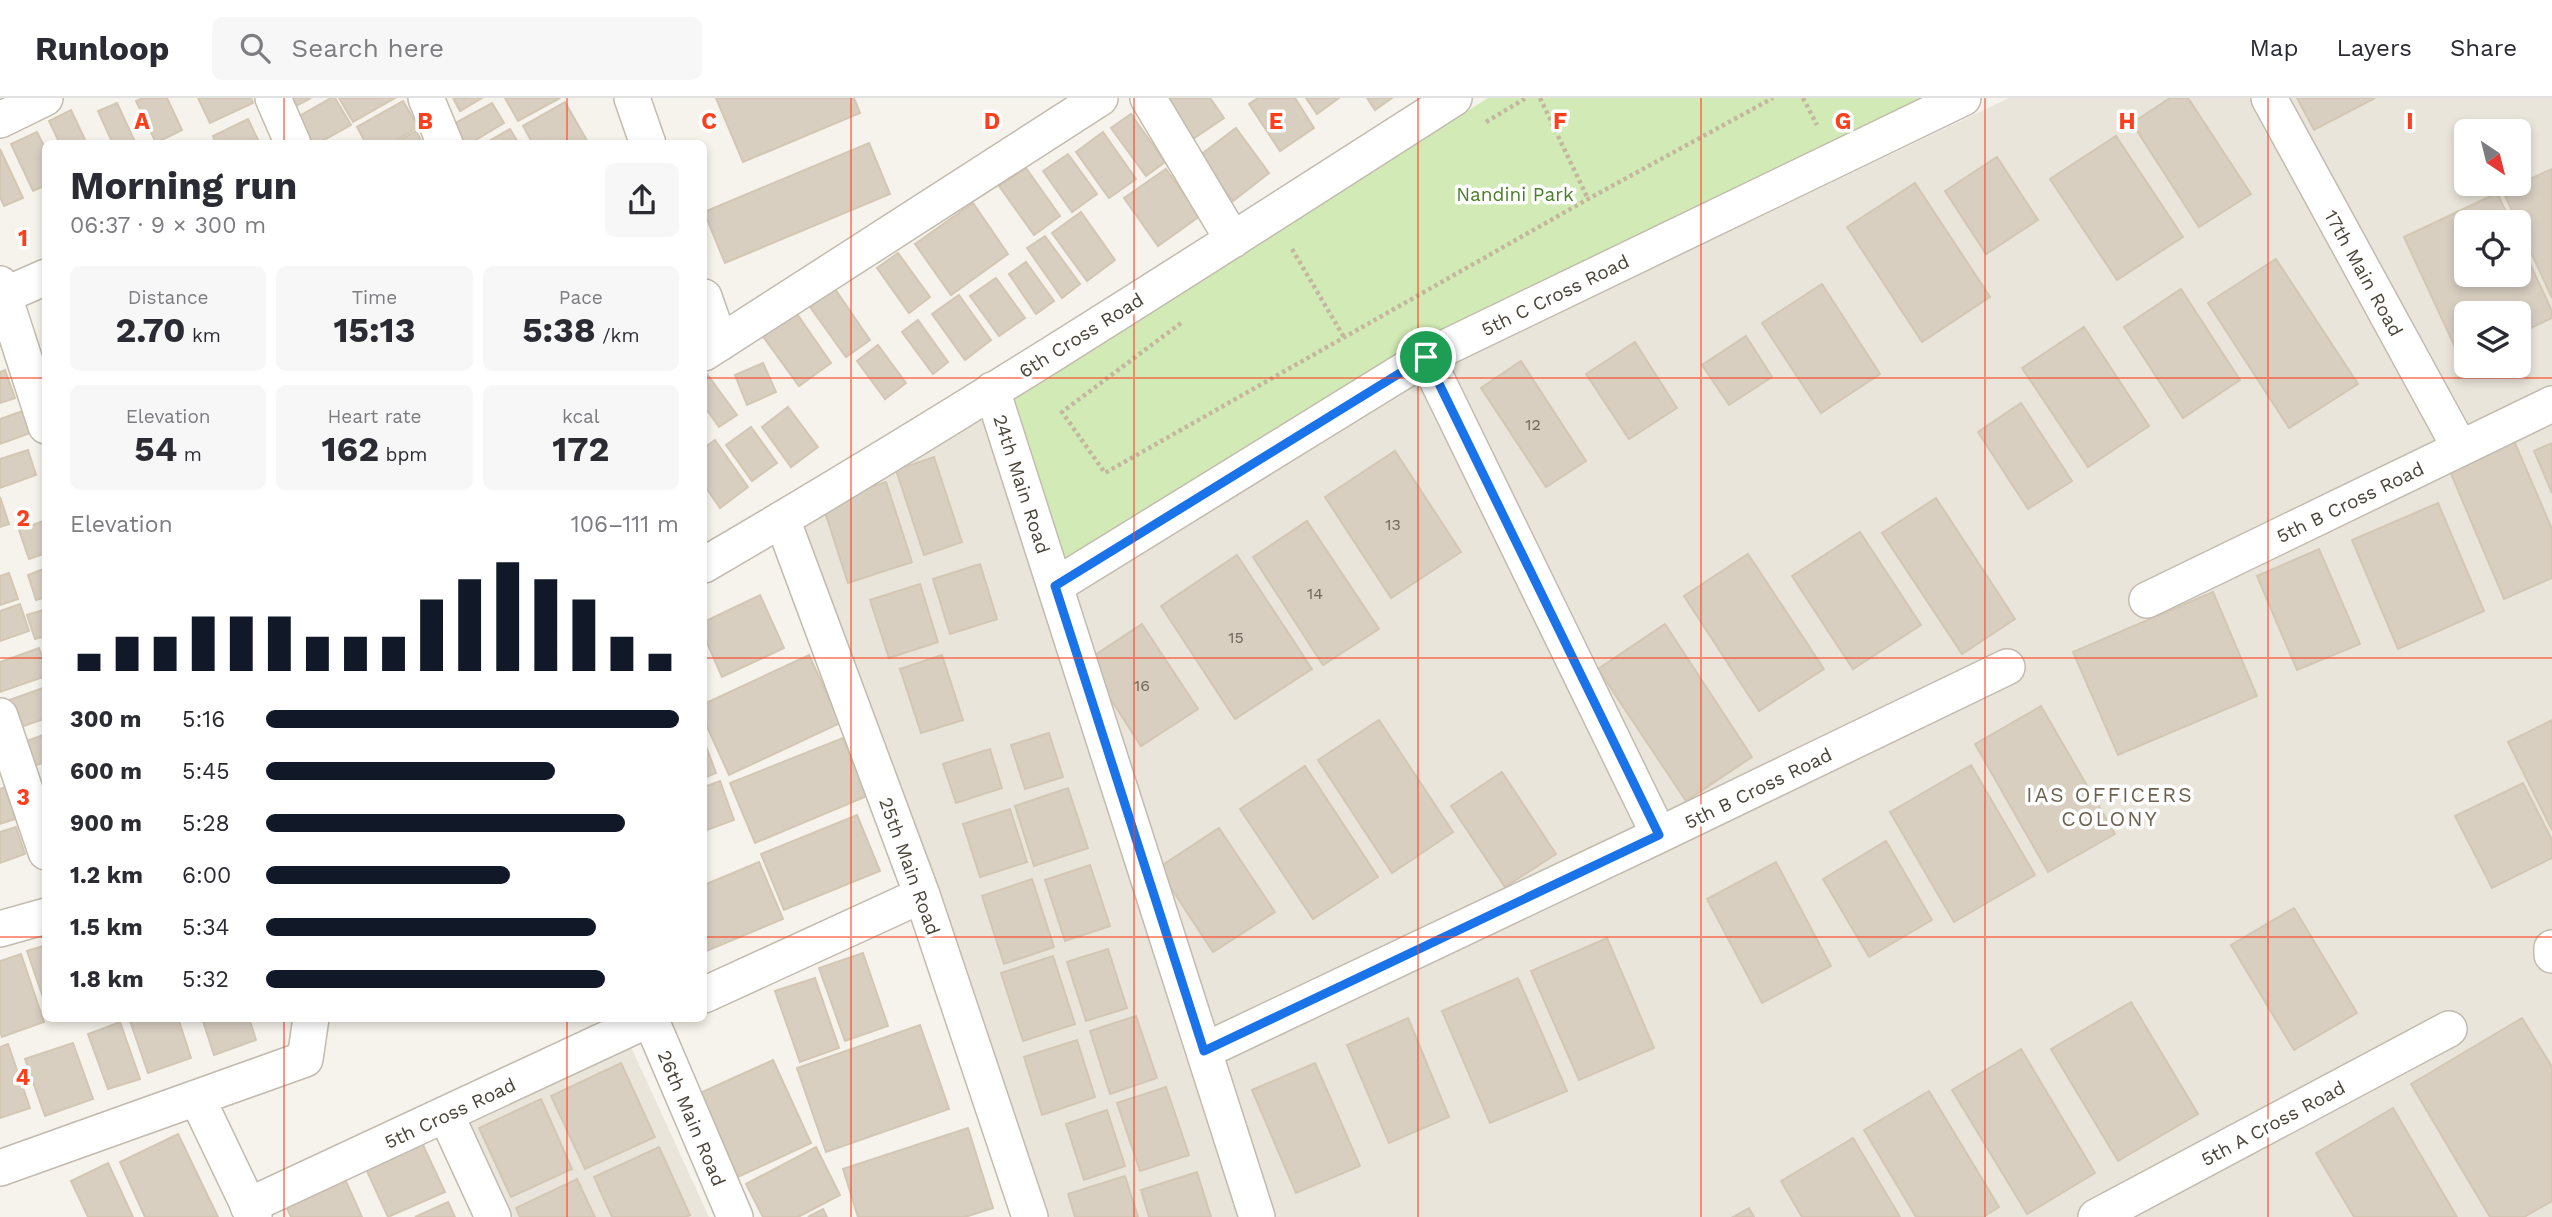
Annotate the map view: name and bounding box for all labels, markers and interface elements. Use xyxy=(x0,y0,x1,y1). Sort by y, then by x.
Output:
search box xyxy=(212,17,702,80)
text: Runloop xyxy=(35,29,170,68)
icon: search xyxy=(236,29,274,67)
text: Search here xyxy=(292,33,444,63)
text: Map xyxy=(2250,34,2298,62)
text: Layers xyxy=(2336,34,2412,62)
text: Share xyxy=(2450,34,2517,62)
text: A xyxy=(134,108,150,135)
text: B xyxy=(417,108,433,135)
text: C xyxy=(701,108,717,135)
text: D xyxy=(984,108,1000,135)
text: E xyxy=(1269,108,1283,135)
text: F xyxy=(1553,108,1567,135)
text: G xyxy=(1835,108,1851,135)
text: H xyxy=(2118,108,2136,135)
text: I xyxy=(2406,108,2414,135)
north arrow xyxy=(2454,119,2530,196)
map controls xyxy=(2454,119,2531,378)
button: share xyxy=(605,163,679,237)
text: Morning run xyxy=(70,164,297,208)
park label: Nandini Park xyxy=(1456,183,1574,206)
street label: 17th Main Road xyxy=(2319,206,2408,340)
button: locate xyxy=(2454,210,2531,287)
text: 06:37 · 9 × 300 m xyxy=(70,212,266,239)
text: 1 xyxy=(18,225,28,252)
street label: 5th C Cross Road xyxy=(1478,250,1633,341)
text: Distance xyxy=(128,286,209,309)
text: Time xyxy=(352,286,397,309)
text: Pace xyxy=(559,286,603,309)
street label: 6th Cross Road xyxy=(1015,288,1148,383)
button: layers xyxy=(2454,301,2531,378)
text: 2.70 xyxy=(115,309,185,351)
text: 15:13 xyxy=(334,309,415,351)
text: 5:38 xyxy=(522,309,596,351)
text: km xyxy=(185,324,221,347)
text: /km xyxy=(596,324,640,347)
pin xyxy=(1396,327,1456,387)
icon: arrive xyxy=(1407,338,1445,376)
text: Elevation xyxy=(126,405,211,428)
text: Heart rate xyxy=(328,405,421,428)
text: kcal xyxy=(562,405,600,428)
street label: 24th Main Road xyxy=(988,412,1055,557)
house number: 12 xyxy=(1525,415,1541,434)
text: 54 xyxy=(134,428,177,470)
text: 162 xyxy=(322,428,379,470)
text: 172 xyxy=(552,428,609,470)
text: m xyxy=(177,443,202,466)
text: bpm xyxy=(379,443,427,466)
street label: 5th B Cross Road xyxy=(2273,457,2428,548)
text: 2 xyxy=(16,505,30,532)
text: Elevation xyxy=(70,511,173,538)
text: 106–111 m xyxy=(571,511,679,538)
house number: 13 xyxy=(1385,515,1401,534)
house number: 14 xyxy=(1307,584,1323,603)
house number: 15 xyxy=(1228,628,1244,647)
house number: 16 xyxy=(1134,676,1150,695)
text: 300 m xyxy=(70,706,141,733)
text: 5:16 xyxy=(182,706,225,733)
street label: 5th B Cross Road xyxy=(1681,743,1836,834)
text: 600 m xyxy=(70,758,142,785)
text: 5:45 xyxy=(182,758,230,785)
district label: IAS OFFICERS COLONY xyxy=(2026,782,2194,831)
text: 3 xyxy=(16,784,30,811)
street label: 25th Main Road xyxy=(874,794,945,938)
text: 900 m xyxy=(70,810,142,837)
text: 5:28 xyxy=(182,810,230,837)
text: 1.2 km xyxy=(70,862,143,889)
text: 6:00 xyxy=(182,862,231,889)
text: 1.5 km xyxy=(70,914,143,941)
text: 5:34 xyxy=(182,914,230,941)
text: 1.8 km xyxy=(70,966,144,993)
text: 5:32 xyxy=(182,966,229,993)
street label: 26th Main Road xyxy=(653,1047,731,1190)
text: 4 xyxy=(16,1064,31,1091)
street label: 5th Cross Road xyxy=(381,1073,519,1154)
street label: 5th A Cross Road xyxy=(2197,1076,2349,1171)

